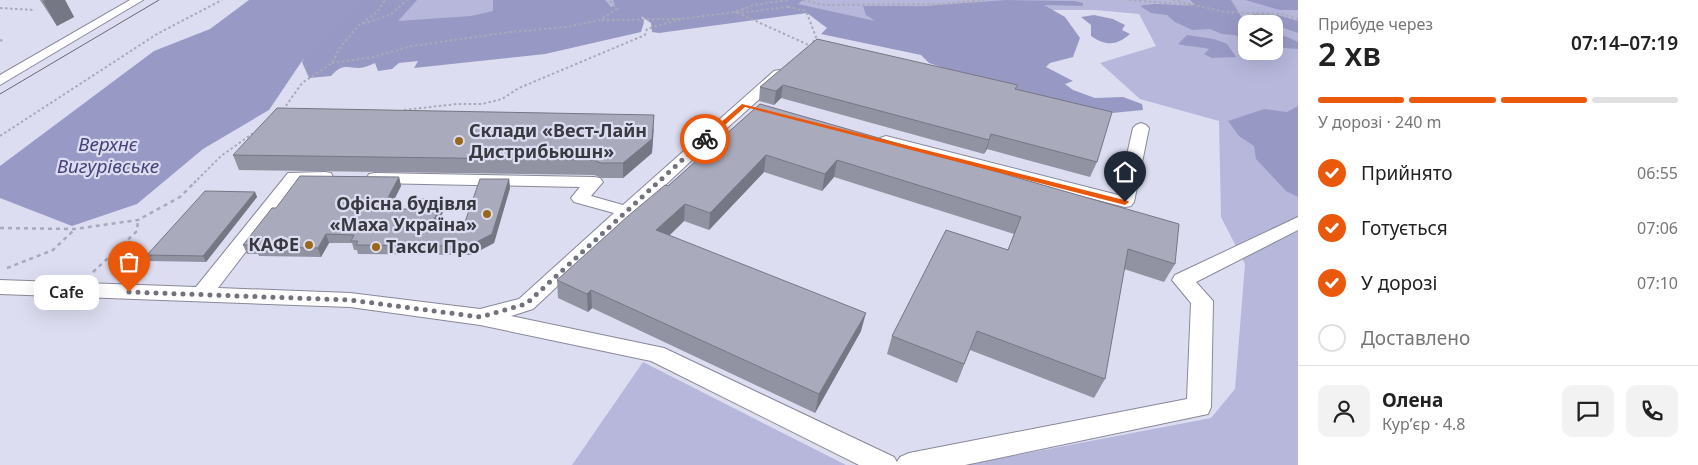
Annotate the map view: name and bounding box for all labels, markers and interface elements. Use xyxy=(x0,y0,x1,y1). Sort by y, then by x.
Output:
text: Прибуде через xyxy=(1318,13,1433,35)
map controls xyxy=(1238,15,1283,60)
button: layers xyxy=(1238,15,1283,60)
text: 07:14–07:19 xyxy=(1571,30,1678,56)
text: 2 хв xyxy=(1318,32,1381,75)
text: У дорозі · 240 m xyxy=(1318,111,1442,133)
courier xyxy=(680,114,730,164)
place label: Склади «Вест-Лайн Дистрибьюшн» xyxy=(469,118,647,163)
icon: bike xyxy=(691,125,719,153)
water label: Верхнє Вигурівське xyxy=(57,131,159,179)
marker: Склади «Вест-Лайн Дистрибьюшн» xyxy=(453,135,465,147)
pin xyxy=(1104,151,1146,202)
icon: home xyxy=(1111,158,1139,186)
icon: check xyxy=(1318,159,1346,187)
text: Прийнято xyxy=(1361,160,1453,186)
text: 06:55 xyxy=(1637,162,1678,184)
place label: Офісна будівля «Маха Україна» xyxy=(330,191,477,236)
marker: Офісна будівля «Маха Україна» xyxy=(481,208,493,220)
icon: check xyxy=(1318,214,1346,242)
text: Готується xyxy=(1361,215,1448,241)
text: 07:06 xyxy=(1637,217,1678,239)
place label: КАФЕ xyxy=(248,232,299,256)
place label: Такси Про xyxy=(386,234,480,258)
marker: КАФЕ xyxy=(303,239,315,251)
pin xyxy=(108,241,150,292)
marker: Такси Про xyxy=(370,241,382,253)
icon: bag xyxy=(115,248,143,276)
icon: check xyxy=(1318,269,1346,297)
text: У дорозі xyxy=(1361,270,1437,296)
text: 07:10 xyxy=(1637,272,1678,294)
callout: Cafe xyxy=(34,274,99,310)
text: Cafe xyxy=(49,281,84,303)
text: Доставлено xyxy=(1361,325,1470,351)
button: person xyxy=(1318,385,1370,437)
button: chat xyxy=(1562,385,1614,437)
button: phone xyxy=(1626,385,1678,437)
text: Олена xyxy=(1382,387,1443,413)
text: Кур’єр · 4.8 xyxy=(1382,413,1465,435)

